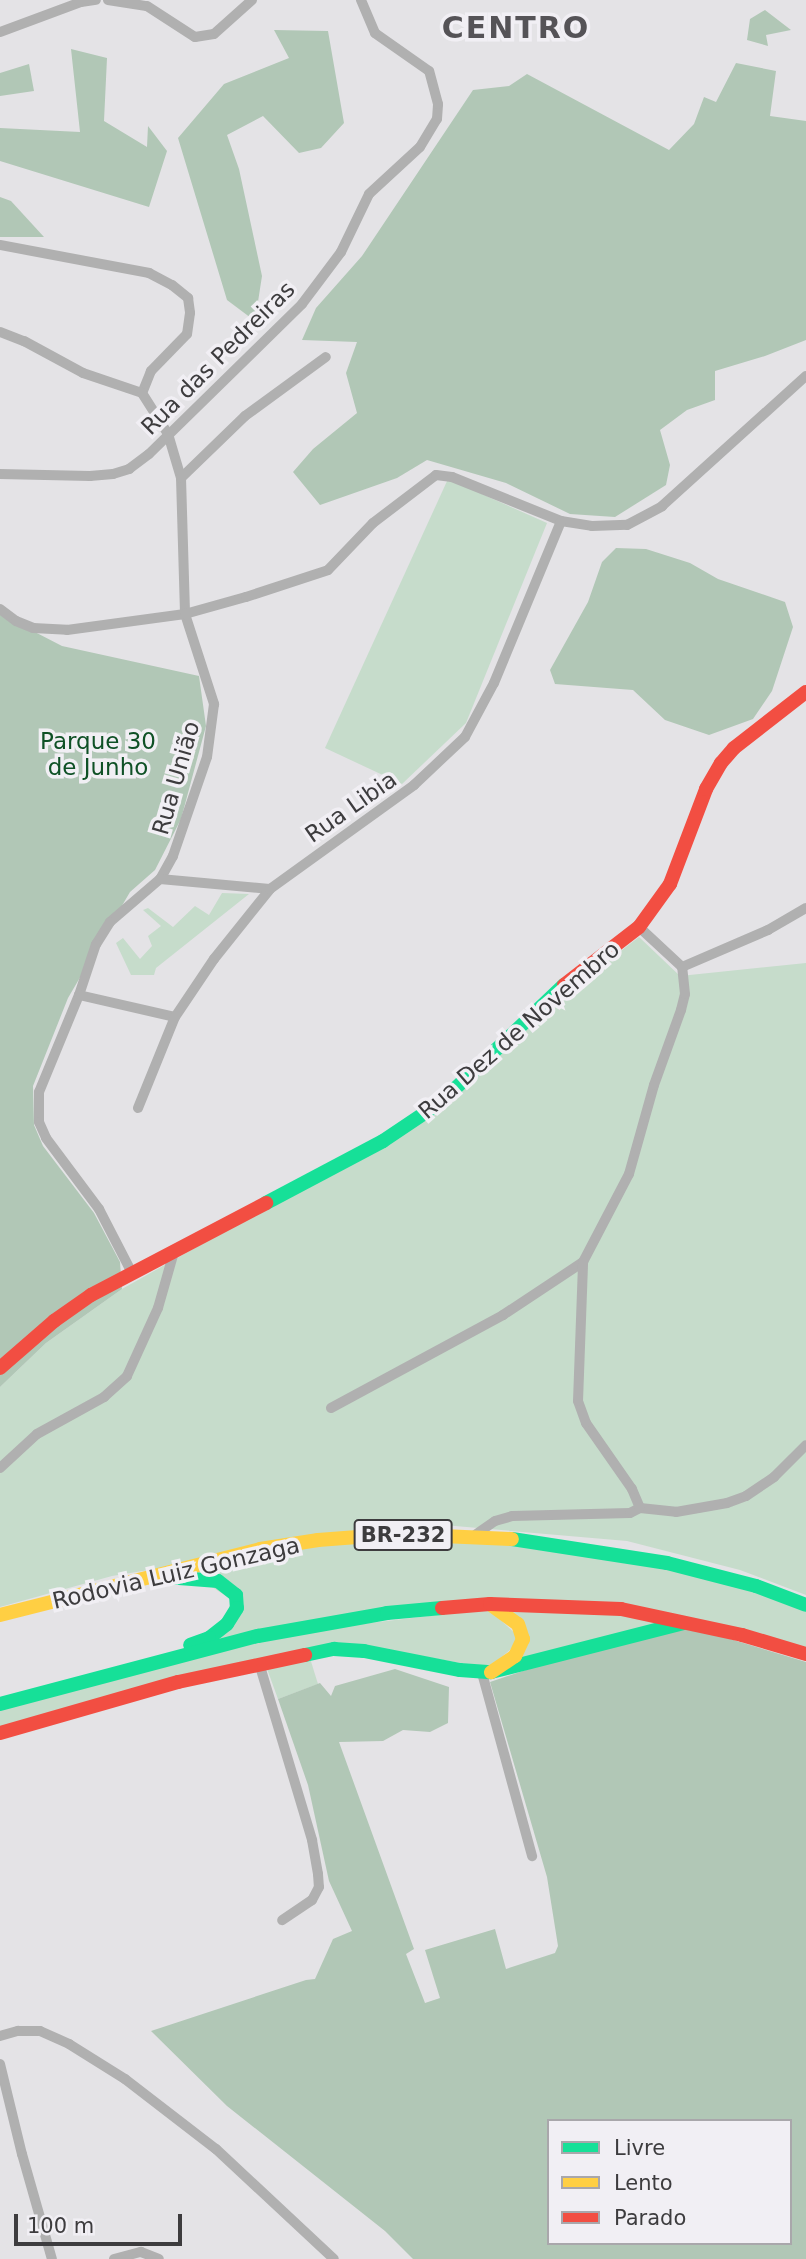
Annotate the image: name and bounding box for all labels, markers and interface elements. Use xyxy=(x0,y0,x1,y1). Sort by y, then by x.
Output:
district label: CENTRO xyxy=(442,10,590,46)
street label: Rua das Pedreiras xyxy=(136,276,300,440)
street label: Rua União xyxy=(147,718,205,838)
park label: Parque 30 de Junho xyxy=(40,727,156,781)
street label: Rua Libia xyxy=(300,766,402,848)
street label: Rua Dez de Novembro xyxy=(413,935,625,1125)
road number: BR-232 xyxy=(352,1518,454,1552)
street label: Rodovia Luiz Gonzaga xyxy=(50,1531,302,1615)
legend xyxy=(547,2119,792,2245)
text: Livre xyxy=(614,2136,665,2160)
text: Lento xyxy=(614,2171,673,2195)
scale bar xyxy=(18,2200,186,2244)
text: Parado xyxy=(614,2206,686,2230)
text: 100 m xyxy=(27,2214,94,2238)

